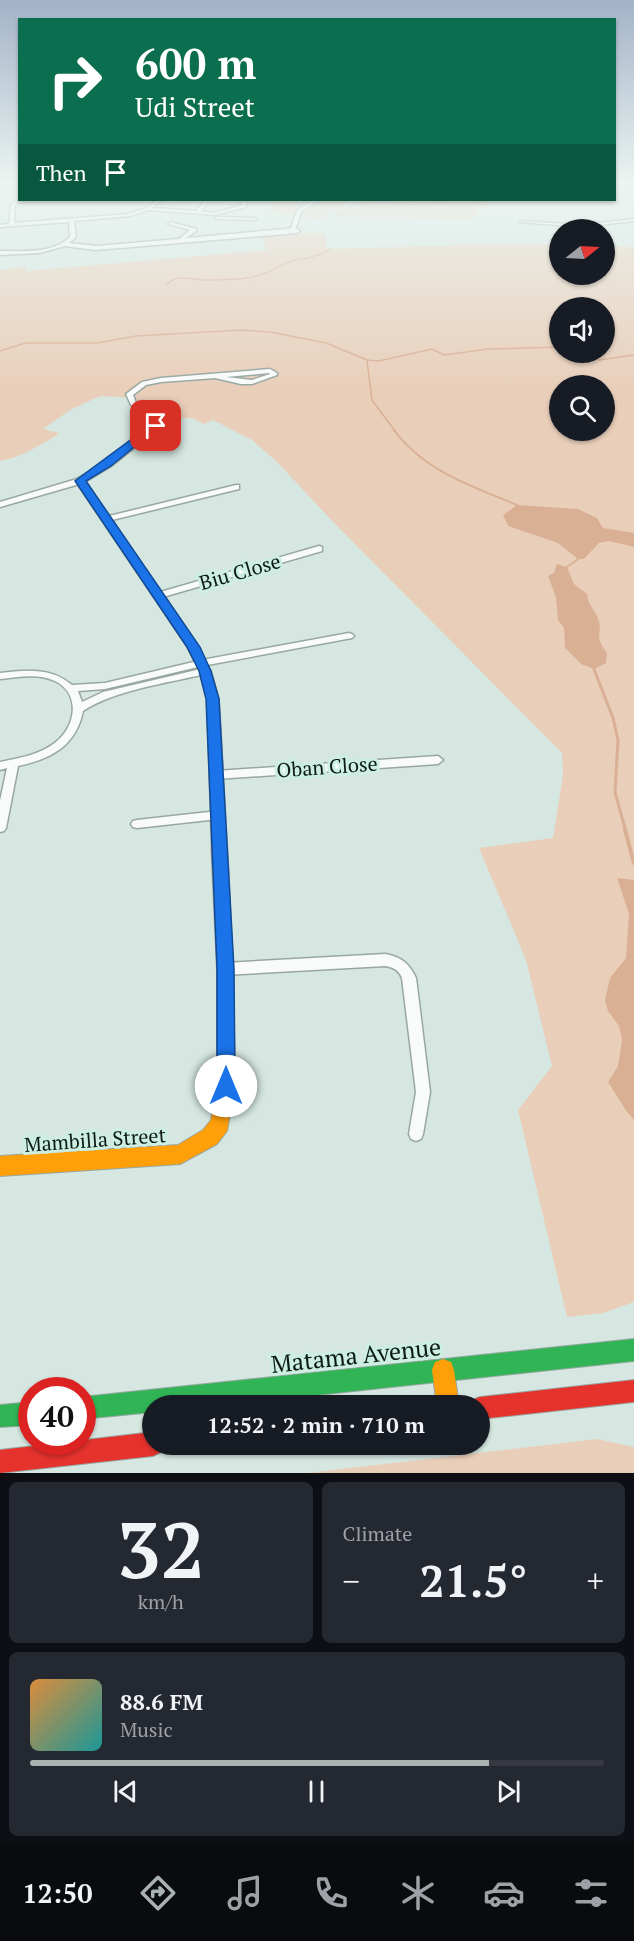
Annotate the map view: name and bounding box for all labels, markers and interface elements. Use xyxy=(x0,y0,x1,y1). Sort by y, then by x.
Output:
text: 600 m xyxy=(135,35,256,91)
icon: right xyxy=(36,42,114,120)
text: Udi Street xyxy=(135,89,255,125)
icon: arrive xyxy=(99,156,132,189)
text: Then xyxy=(36,158,87,187)
north arrow xyxy=(549,219,615,285)
map controls xyxy=(549,219,615,441)
button: sound xyxy=(549,297,615,363)
button: search xyxy=(549,375,615,441)
pin xyxy=(130,400,181,451)
icon: arrive xyxy=(139,409,172,442)
street label: Biu Close xyxy=(196,547,284,596)
street label: Oban Close xyxy=(276,750,378,783)
position arrow xyxy=(194,1054,258,1118)
street label: Mambilla Street xyxy=(23,1121,167,1158)
street label: Matama Avenue xyxy=(269,1330,442,1380)
speed limit sign: 40 xyxy=(18,1377,96,1455)
text: 12:52 · 2 min · 710 m xyxy=(207,1410,425,1439)
text: 32 xyxy=(117,1497,205,1600)
text: Climate xyxy=(343,1520,412,1547)
text: 21.5° xyxy=(419,1550,527,1610)
text: − xyxy=(343,1559,360,1602)
text: + xyxy=(586,1559,604,1602)
text: km/h xyxy=(138,1588,184,1615)
text: 88.6 FM xyxy=(120,1687,203,1716)
text: Music xyxy=(120,1716,173,1743)
icon: previous xyxy=(109,1775,142,1808)
icon: pause xyxy=(300,1775,333,1808)
icon: next xyxy=(492,1775,525,1808)
icon: directions xyxy=(137,1872,179,1914)
icon: music xyxy=(224,1872,266,1914)
icon: phone xyxy=(310,1872,352,1914)
icon: climate xyxy=(397,1872,439,1914)
icon: car xyxy=(483,1872,525,1914)
icon: filters xyxy=(570,1872,612,1914)
text: 12:50 xyxy=(22,1875,93,1911)

